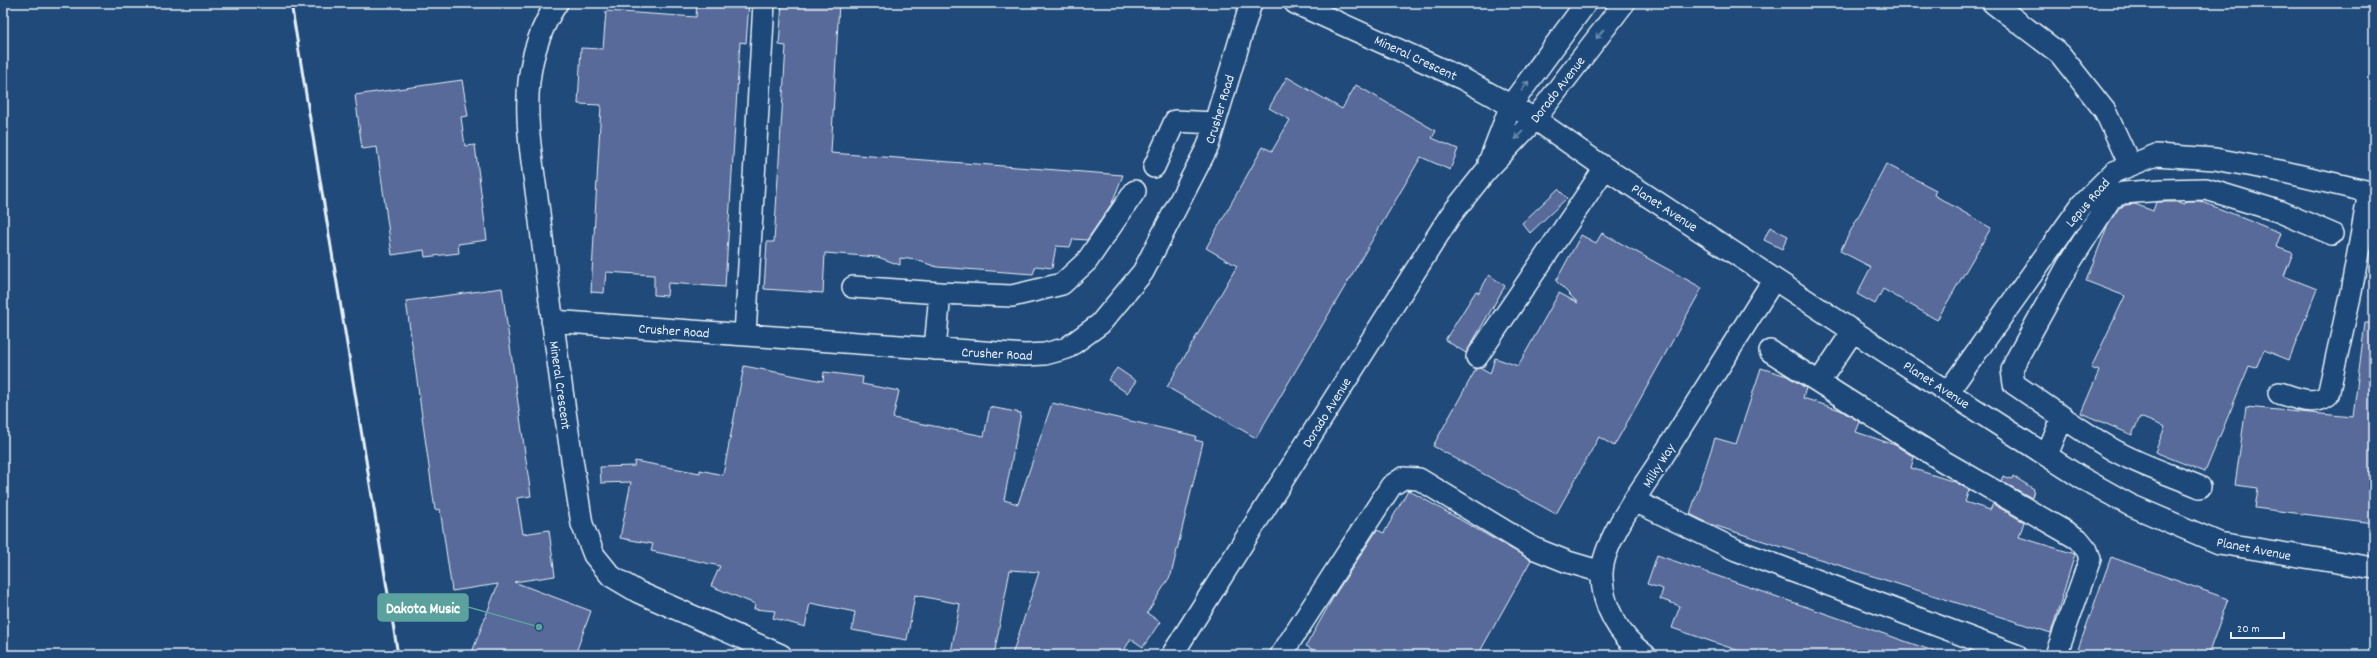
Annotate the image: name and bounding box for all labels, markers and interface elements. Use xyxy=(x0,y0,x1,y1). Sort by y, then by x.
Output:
one-way arrow xyxy=(1596,28,1605,39)
street label: Mineral Crescent xyxy=(1370,31,1460,87)
street label: Dorado Avenue xyxy=(1526,53,1591,128)
street label: Crusher Road xyxy=(1201,73,1241,147)
one-way arrow xyxy=(1520,81,1529,92)
one-way arrow xyxy=(1514,130,1524,140)
street label: Lepus Road xyxy=(2061,174,2116,232)
street label: Planet Avenue xyxy=(1627,180,1701,238)
street label: Crusher Road xyxy=(638,320,710,344)
street label: Mineral Crescent xyxy=(543,340,575,431)
street label: Crusher Road xyxy=(961,343,1033,367)
street label: Planet Avenue xyxy=(1899,357,1973,415)
street label: Dorado Avenue xyxy=(1298,374,1357,452)
street label: Milky Way xyxy=(1638,440,1681,492)
street label: Planet Avenue xyxy=(2215,533,2293,567)
callout: Dakota Music xyxy=(378,594,468,621)
text: Dakota Music xyxy=(386,599,460,621)
scale bar xyxy=(2231,614,2284,640)
text: 20 m xyxy=(2237,621,2260,638)

